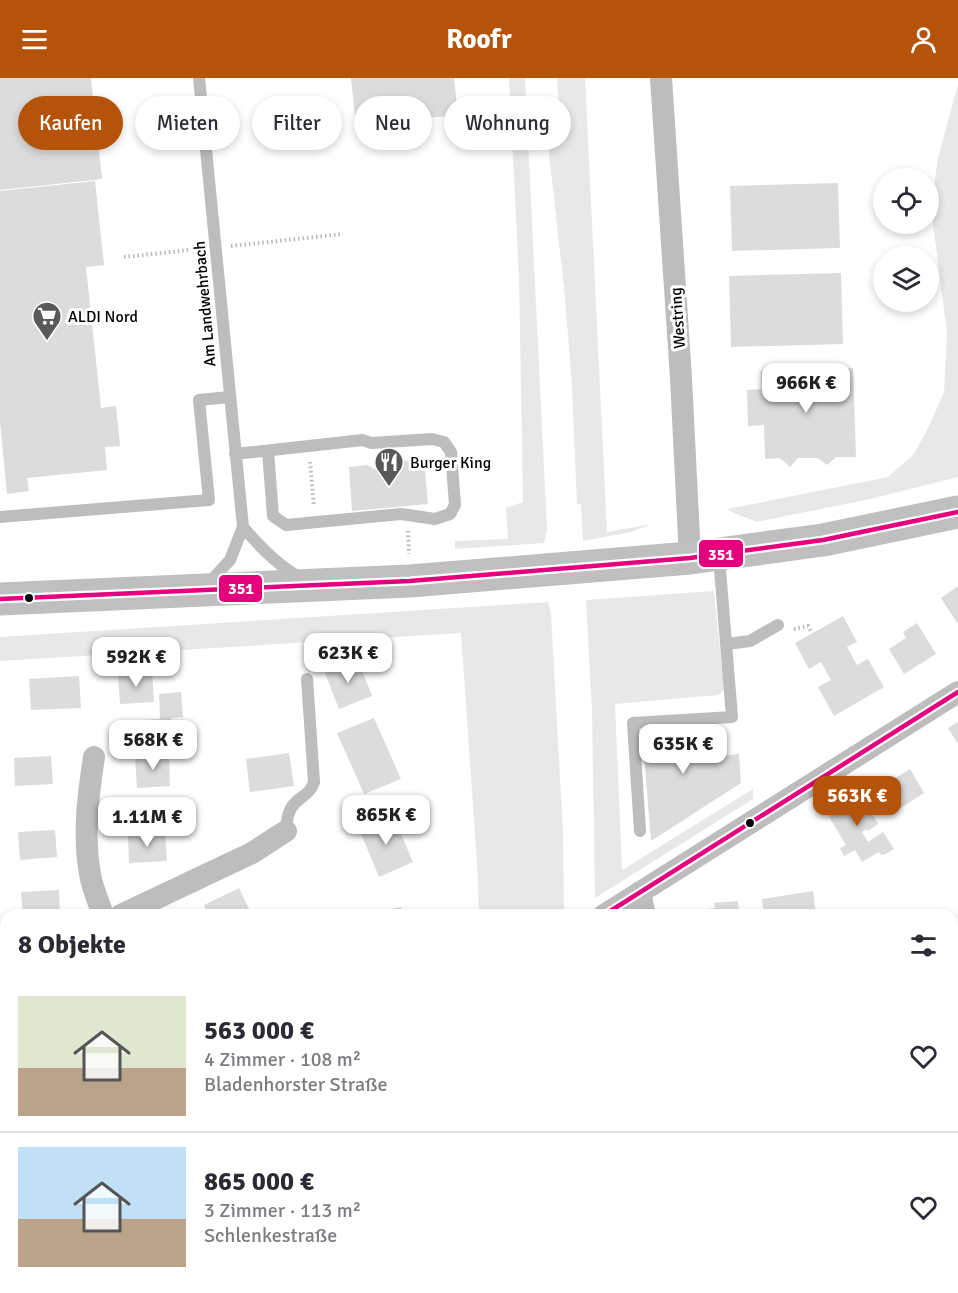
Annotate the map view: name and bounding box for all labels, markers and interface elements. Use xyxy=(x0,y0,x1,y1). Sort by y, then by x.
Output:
icon: menu xyxy=(18,23,51,56)
text: Roofr xyxy=(446,23,512,56)
icon: person xyxy=(907,23,940,56)
chip: Kaufen xyxy=(18,96,123,150)
chip: Mieten xyxy=(135,96,240,150)
chip: Filter xyxy=(252,96,342,150)
chip: Neu xyxy=(354,96,432,150)
chip: Wohnung xyxy=(444,96,571,150)
map controls xyxy=(873,168,939,312)
button: locate xyxy=(873,168,939,234)
street label: Am Landwehrbach xyxy=(190,240,220,368)
button: layers xyxy=(873,246,939,312)
street label: Westring xyxy=(666,287,690,349)
supermarket icon: ALDI Nord xyxy=(31,300,63,342)
place label: ALDI Nord xyxy=(68,307,138,327)
pin: 966K € xyxy=(757,363,855,414)
text: 966K € xyxy=(776,370,836,395)
restaurant icon: Burger King xyxy=(373,446,405,488)
place label: Burger King xyxy=(410,453,491,473)
line badge: 351 xyxy=(698,539,744,568)
text: 351 xyxy=(708,545,734,565)
line badge: 351 xyxy=(218,574,263,603)
text: 351 xyxy=(228,579,254,599)
unlabelled marker xyxy=(23,592,35,604)
pin: 623K € xyxy=(299,633,397,684)
pin: 592K € xyxy=(87,637,185,688)
text: 623K € xyxy=(318,640,378,665)
text: 592K € xyxy=(106,644,166,669)
pin: 568K € xyxy=(104,720,202,771)
pin: 635K € xyxy=(634,724,732,775)
text: 568K € xyxy=(123,727,183,752)
text: 635K € xyxy=(653,731,713,756)
pin: 563K € xyxy=(808,776,906,827)
text: 563K € xyxy=(827,783,887,808)
pin: 865K € xyxy=(337,795,435,846)
pin: 1.11M € xyxy=(92,797,202,848)
text: 865K € xyxy=(356,802,416,827)
text: 1.11M € xyxy=(112,804,182,829)
unlabelled marker xyxy=(744,817,756,829)
text: 8 Objekte xyxy=(18,929,126,961)
icon: filters xyxy=(907,929,940,962)
text: 563 000 € xyxy=(204,1015,314,1047)
icon: home xyxy=(66,1020,138,1092)
icon: heart xyxy=(907,1040,940,1073)
text: 4 Zimmer · 108 m² xyxy=(204,1047,361,1072)
text: Bladenhorster Straße xyxy=(204,1072,388,1097)
text: 865 000 € xyxy=(204,1166,314,1198)
icon: home xyxy=(66,1171,138,1243)
icon: heart xyxy=(907,1191,940,1224)
text: 3 Zimmer · 113 m² xyxy=(204,1198,361,1223)
text: Schlenkestraße xyxy=(204,1223,337,1248)

